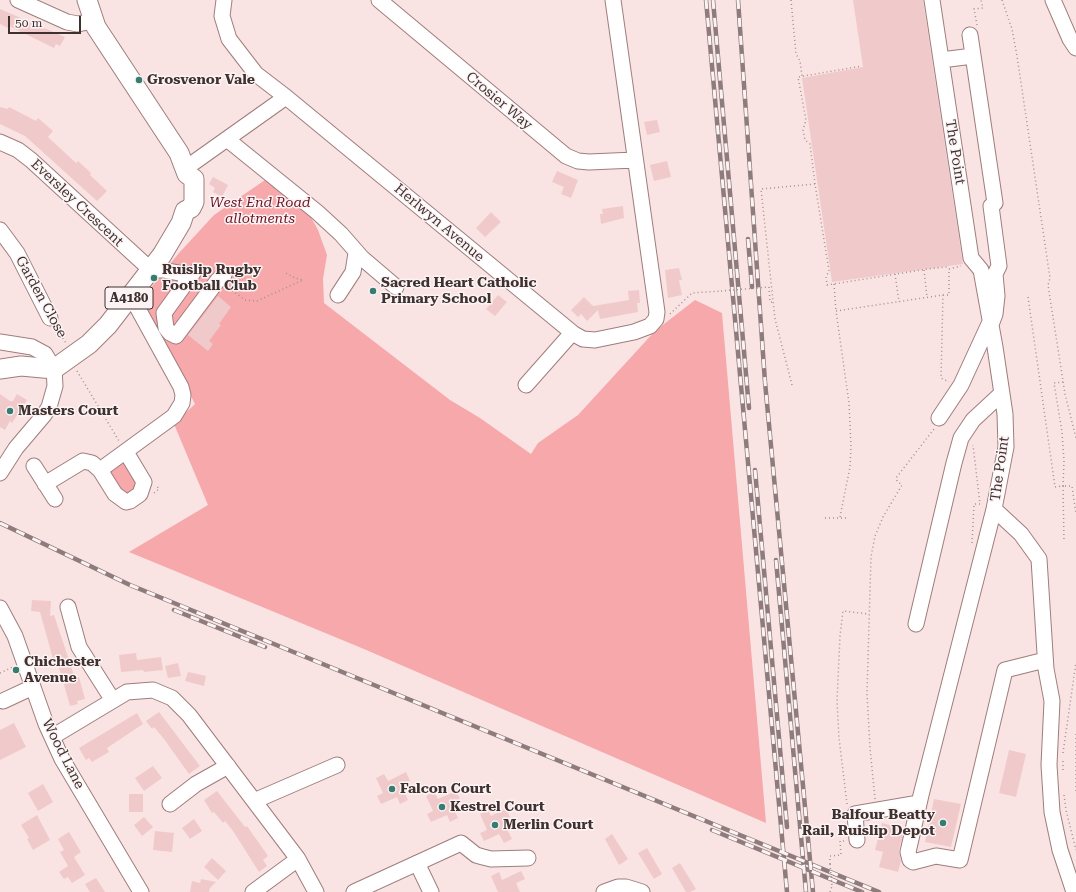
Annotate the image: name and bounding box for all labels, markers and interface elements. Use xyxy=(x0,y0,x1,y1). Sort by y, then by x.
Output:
scale bar xyxy=(10,8,83,34)
text: 50 m xyxy=(15,16,42,30)
street label: Crosier Way xyxy=(462,68,536,134)
place label: Grosvenor Vale xyxy=(147,72,255,88)
marker: Grosvenor Vale xyxy=(134,75,144,85)
street label: The Point xyxy=(942,118,968,186)
street label: Eversley Crescent xyxy=(27,156,127,250)
street label: Herlwyn Avenue xyxy=(391,180,487,266)
park label: West End Road allotments xyxy=(209,195,311,228)
street label: Garden Close xyxy=(12,253,70,341)
place label: Ruislip Rugby Football Club xyxy=(162,262,261,294)
marker: Ruislip Rugby Football Club xyxy=(149,273,159,283)
place label: Sacred Heart Catholic Primary School xyxy=(381,275,537,308)
marker: Sacred Heart Catholic Primary School xyxy=(368,286,378,296)
road number: A4180 xyxy=(105,287,153,309)
place label: Masters Court xyxy=(18,403,118,419)
marker: Masters Court xyxy=(5,406,15,416)
street label: The Point xyxy=(987,435,1013,503)
place label: Chichester Avenue xyxy=(24,654,101,686)
marker: Chichester Avenue xyxy=(11,665,21,675)
street label: Wood Lane xyxy=(38,716,88,792)
place label: Falcon Court xyxy=(400,781,491,797)
marker: Falcon Court xyxy=(387,784,397,794)
place label: Kestrel Court xyxy=(450,799,545,815)
marker: Kestrel Court xyxy=(437,802,447,812)
place label: Balfour Beatty Rail, Ruislip Depot xyxy=(802,807,935,840)
place label: Merlin Court xyxy=(503,817,594,833)
marker: Balfour Beatty Rail, Ruislip Depot xyxy=(938,818,948,828)
marker: Merlin Court xyxy=(490,820,500,830)

